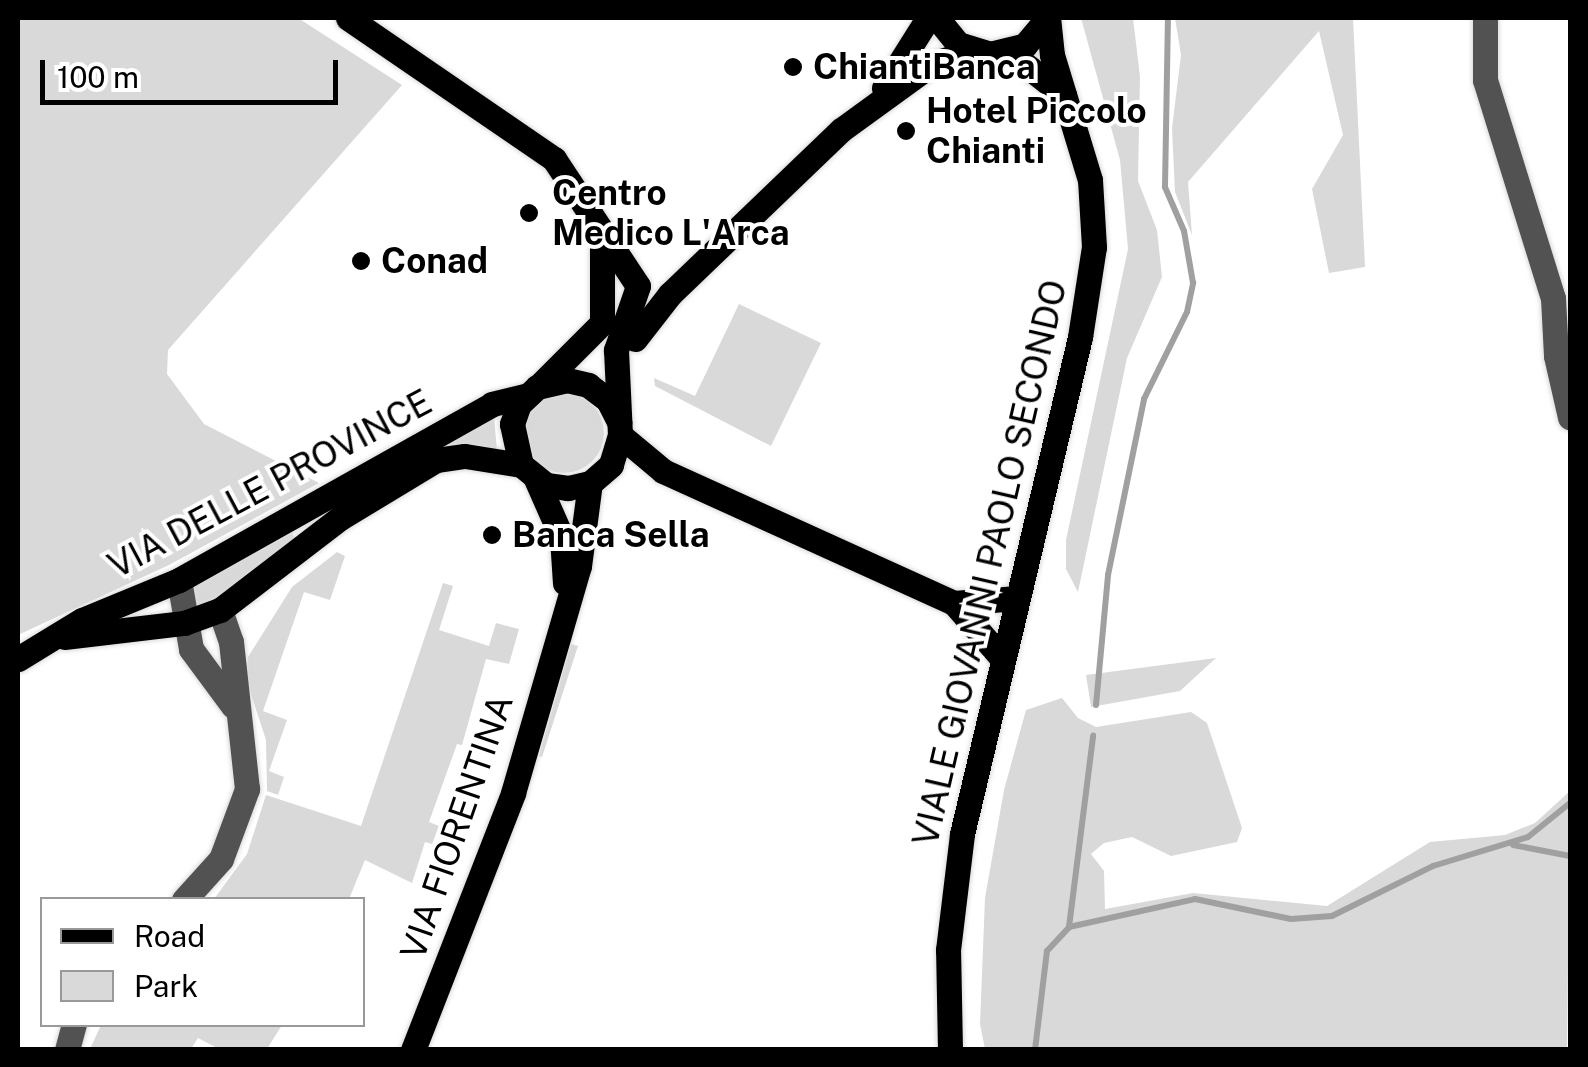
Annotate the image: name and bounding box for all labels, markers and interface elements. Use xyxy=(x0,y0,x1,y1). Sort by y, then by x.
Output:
scale bar xyxy=(45,40,342,102)
place label: ChiantiBanca xyxy=(813,46,1035,88)
marker: ChiantiBanca xyxy=(782,56,804,78)
text: 100 m xyxy=(57,59,139,95)
place label: Hotel Piccolo Chianti xyxy=(926,90,1147,172)
marker: Hotel Piccolo Chianti xyxy=(895,120,917,142)
place label: Centro Medico L'Arca xyxy=(552,172,790,254)
marker: Centro Medico L'Arca xyxy=(516,200,542,226)
place label: Conad xyxy=(381,240,488,282)
marker: Conad xyxy=(350,250,372,272)
street label: VIALE GIOVANNI PAOLO SECONDO xyxy=(904,276,1076,850)
street label: VIA DELLE PROVINCE xyxy=(101,381,439,587)
place label: Banca Sella xyxy=(512,514,710,556)
marker: Banca Sella xyxy=(481,524,503,546)
street label: VIA FIORENTINA xyxy=(392,689,522,965)
legend xyxy=(40,897,365,1027)
text: Road xyxy=(134,918,205,954)
text: Park xyxy=(134,968,198,1004)

